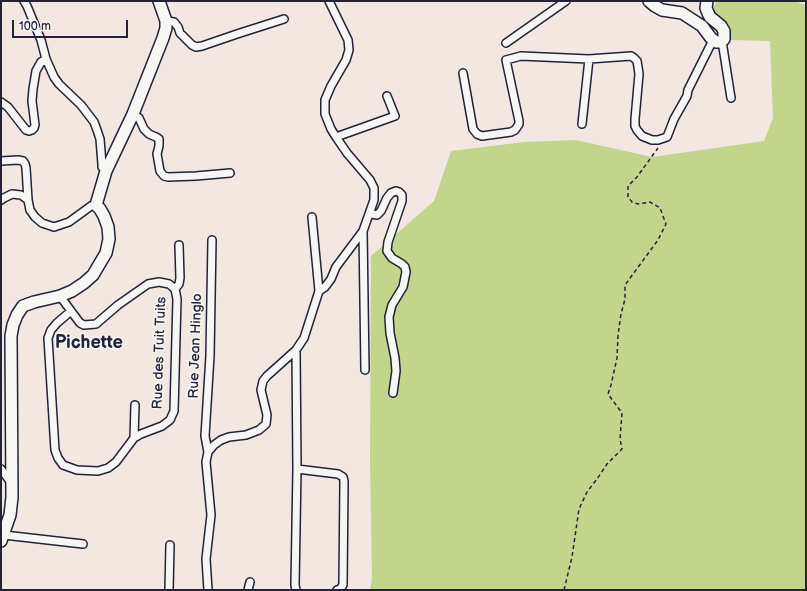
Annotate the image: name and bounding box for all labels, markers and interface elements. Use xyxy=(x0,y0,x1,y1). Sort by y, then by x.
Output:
scale bar xyxy=(14,12,130,38)
text: 100 m xyxy=(19,19,51,34)
street label: Rue Jean Hinglo xyxy=(186,293,206,399)
street label: Rue des Tuit Tuits xyxy=(150,296,170,410)
district label: Pichette xyxy=(55,332,123,354)

